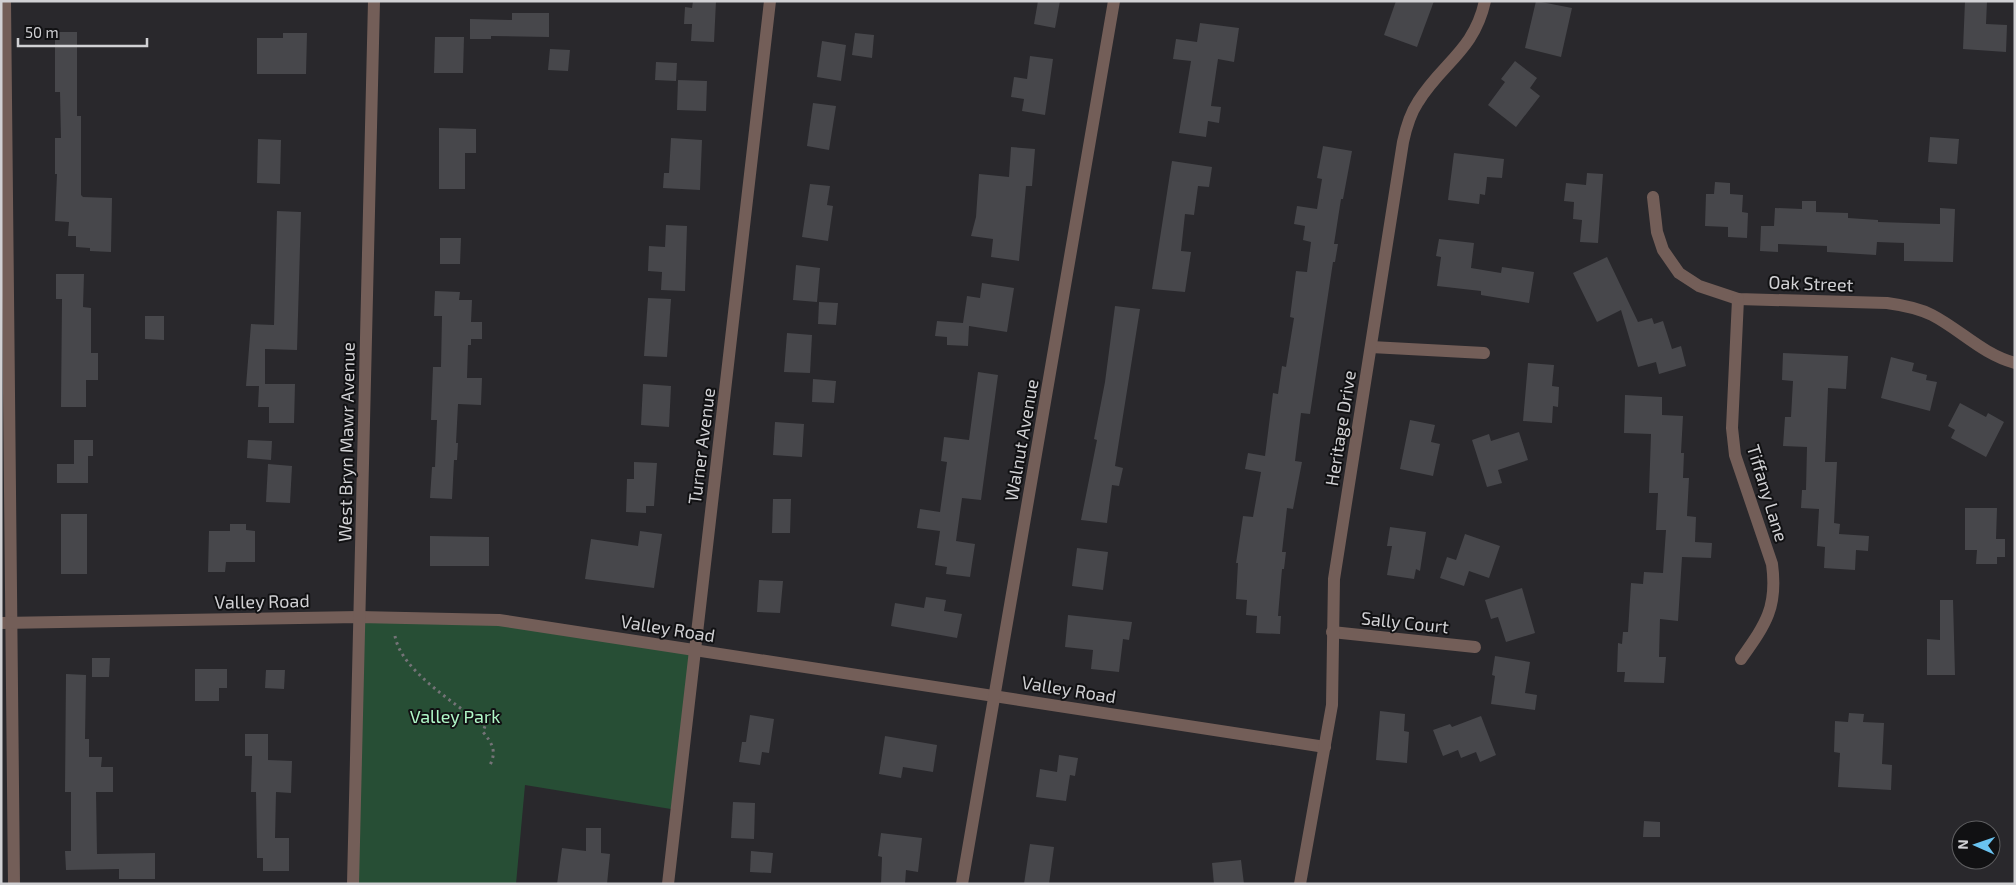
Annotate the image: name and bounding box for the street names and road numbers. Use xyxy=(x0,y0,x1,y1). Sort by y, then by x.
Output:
street label: Oak Street xyxy=(1768,271,1854,295)
street label: West Bryn Mawr Avenue xyxy=(333,342,359,542)
street label: Heritage Drive xyxy=(1320,369,1360,487)
street label: Walnut Avenue xyxy=(999,377,1043,503)
street label: Turner Avenue xyxy=(683,386,719,506)
street label: Tiffany Lane xyxy=(1743,442,1793,544)
street label: Valley Road xyxy=(214,589,310,613)
street label: Sally Court xyxy=(1360,606,1450,638)
street label: Valley Road xyxy=(619,610,717,646)
street label: Valley Road xyxy=(1020,671,1118,707)

